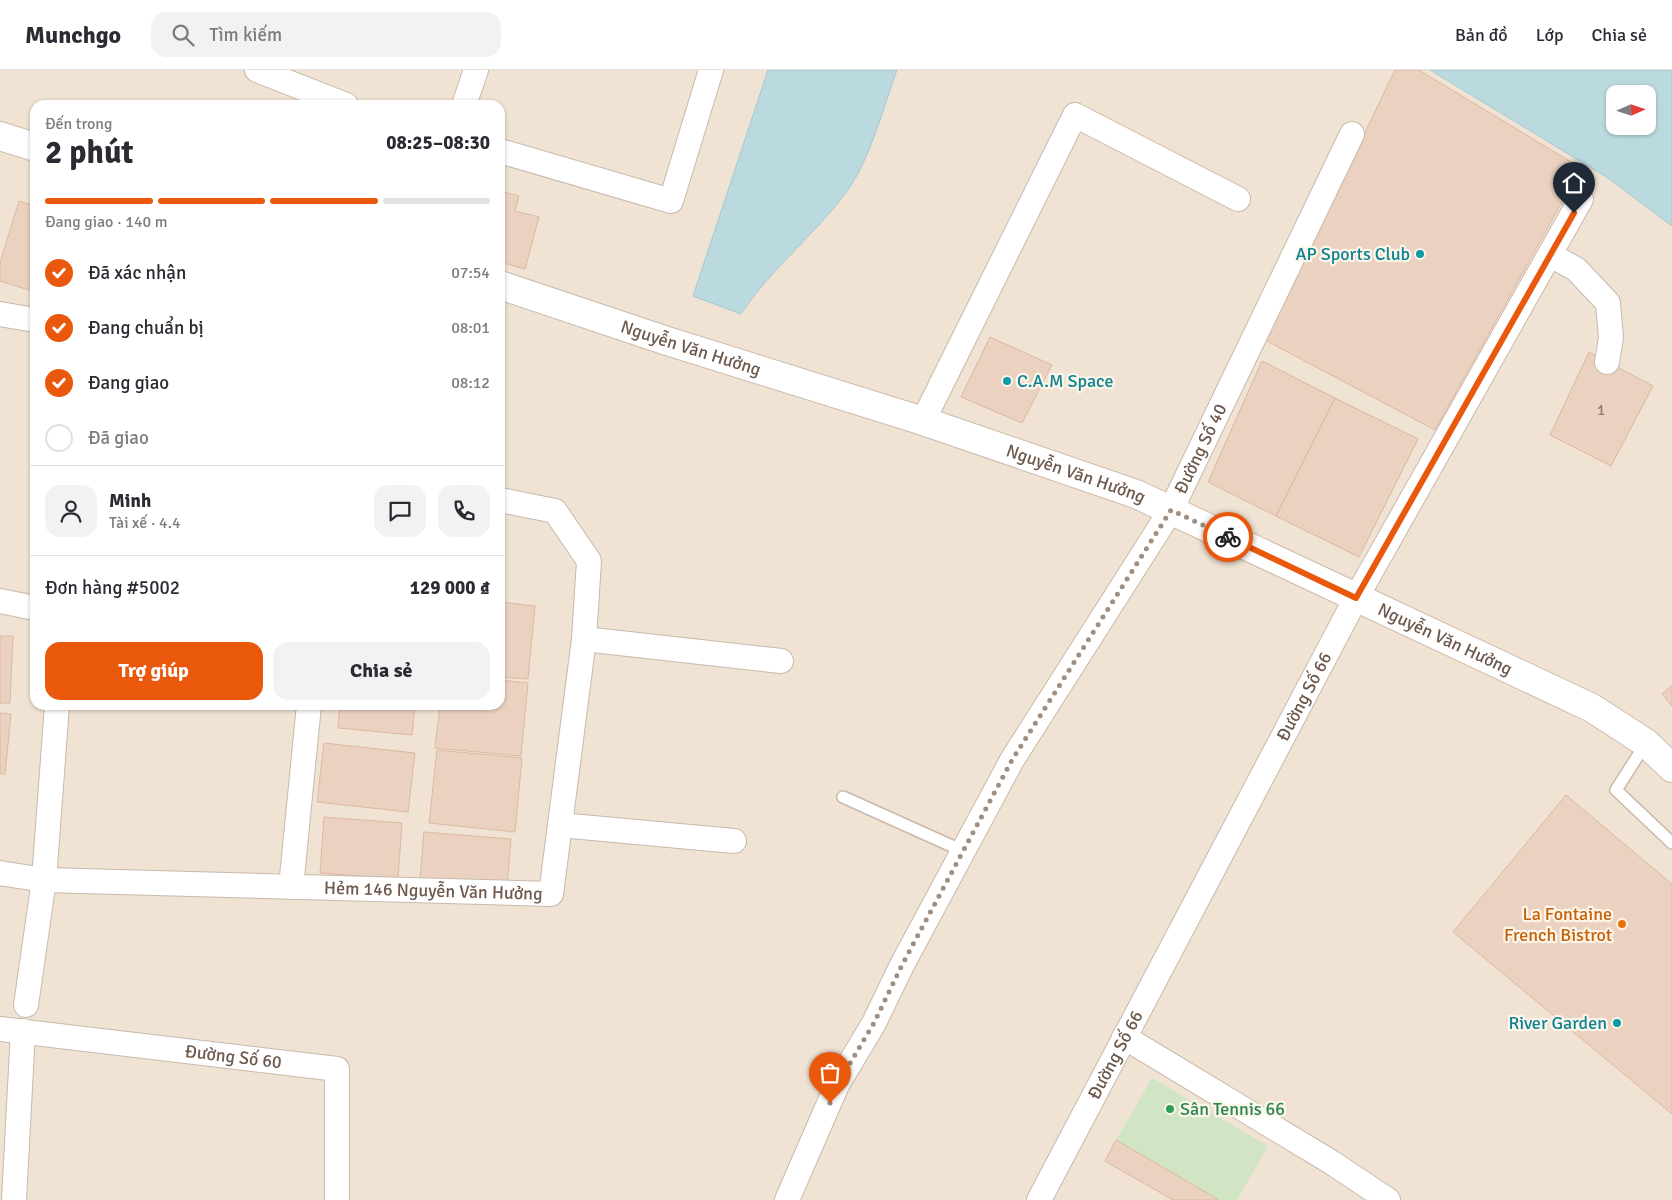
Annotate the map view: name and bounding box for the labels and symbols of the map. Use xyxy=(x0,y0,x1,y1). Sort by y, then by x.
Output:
north arrow xyxy=(1606,85,1656,135)
pin xyxy=(1553,162,1595,213)
place label: AP Sports Club xyxy=(1296,243,1410,265)
marker: AP Sports Club xyxy=(1414,248,1426,260)
street label: Nguyễn Văn Hưởng xyxy=(618,315,764,381)
place label: C.A.M Space xyxy=(1017,370,1114,392)
marker: C.A.M Space xyxy=(1001,375,1013,387)
street label: Đường Số 40 xyxy=(1169,400,1232,497)
house number: 1 xyxy=(1597,401,1605,419)
street label: Nguyễn Văn Hưởng xyxy=(1003,439,1149,508)
courier xyxy=(1203,512,1253,562)
street label: Nguyễn Văn Hưởng xyxy=(1374,598,1516,680)
street label: Đường Số 66 xyxy=(1272,648,1337,745)
street label: Hẻm 146 Nguyễn Văn Hưởng xyxy=(324,877,543,905)
place label: La Fontaine French Bistrot xyxy=(1504,903,1612,946)
marker: La Fontaine French Bistrot xyxy=(1616,918,1628,930)
street label: Đường Số 66 xyxy=(1083,1007,1148,1103)
place label: River Garden xyxy=(1508,1012,1607,1034)
marker: River Garden xyxy=(1611,1017,1623,1029)
street label: Đường Số 60 xyxy=(184,1040,283,1073)
pin xyxy=(809,1052,851,1103)
place label: Sân Tennis 66 xyxy=(1180,1098,1285,1120)
marker: Sân Tennis 66 xyxy=(1164,1103,1176,1115)

